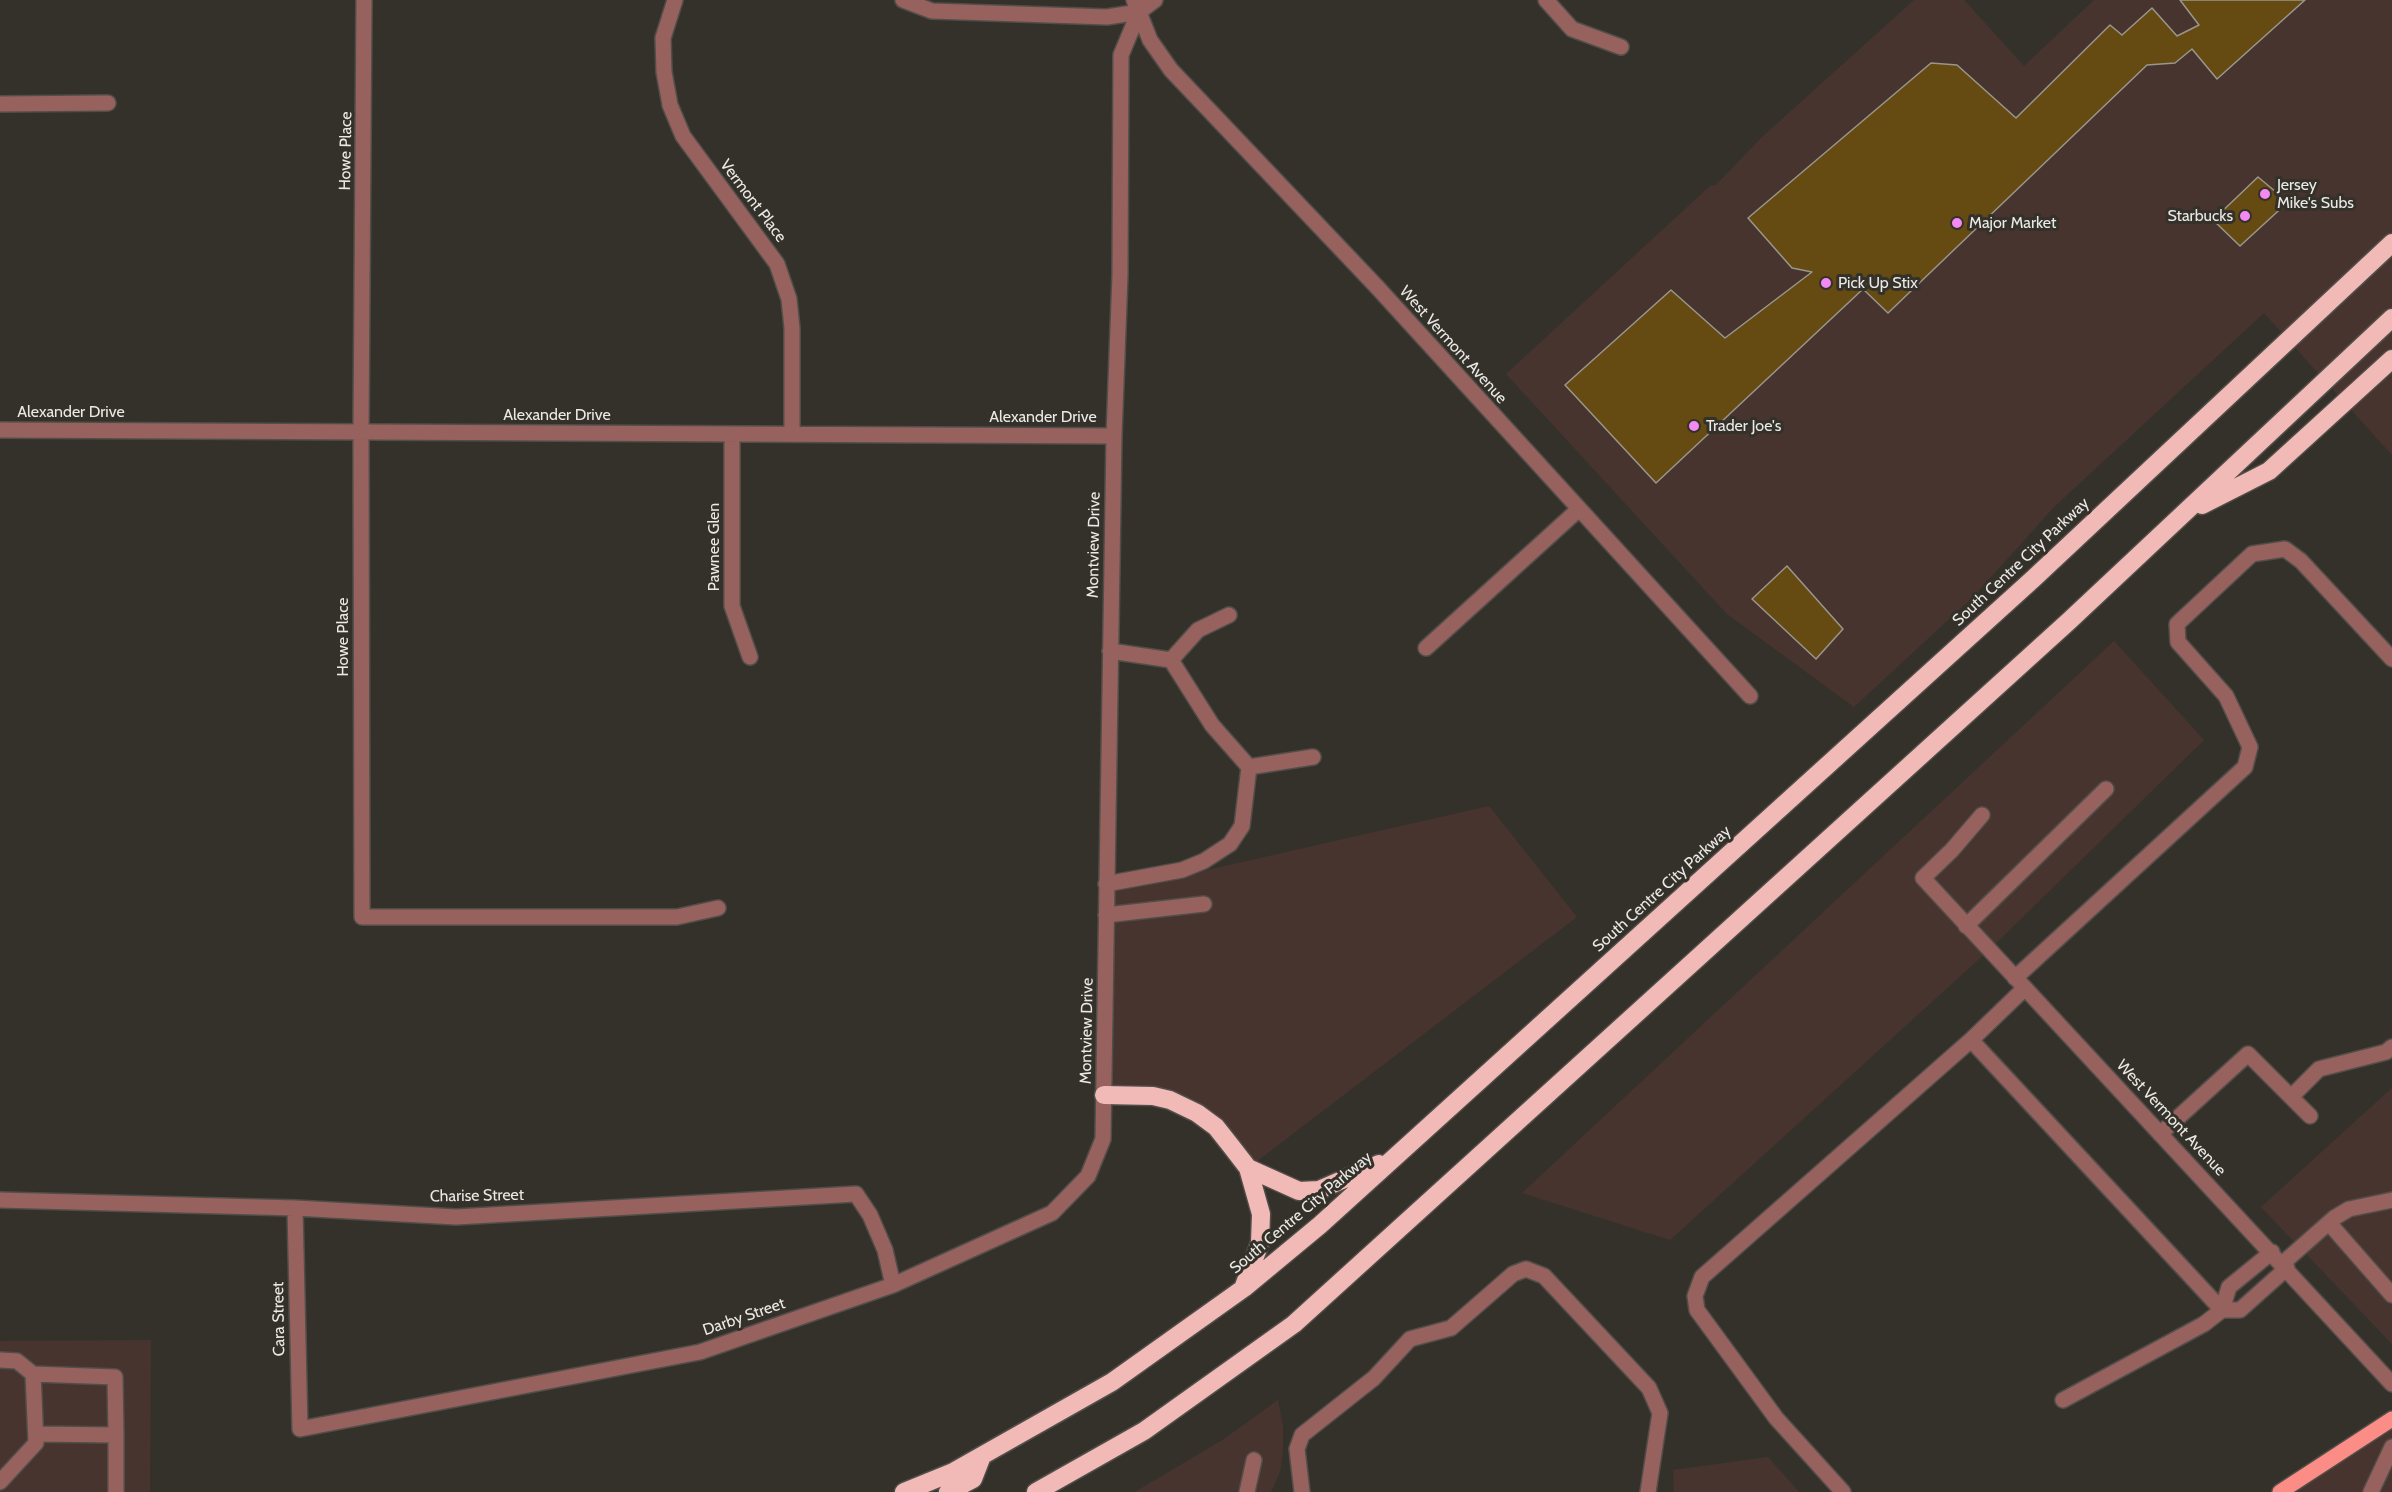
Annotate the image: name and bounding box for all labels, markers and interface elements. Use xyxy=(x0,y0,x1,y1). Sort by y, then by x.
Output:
street label: Howe Place xyxy=(336,111,356,191)
street label: Vermont Place xyxy=(716,156,790,246)
place label: Jersey Mike's Subs xyxy=(2277,175,2354,213)
marker: Jersey Mike's Subs xyxy=(2258,187,2272,201)
place label: Starbucks xyxy=(2167,206,2233,226)
marker: Starbucks xyxy=(2238,209,2252,223)
place label: Major Market xyxy=(1969,213,2056,233)
marker: Major Market xyxy=(1950,216,1964,230)
place label: Pick Up Stix xyxy=(1838,273,1918,293)
marker: Pick Up Stix xyxy=(1819,276,1833,290)
street label: West Vermont Avenue xyxy=(1395,282,1511,408)
street label: Alexander Drive xyxy=(17,402,125,422)
street label: Alexander Drive xyxy=(503,405,611,425)
street label: Alexander Drive xyxy=(989,407,1097,427)
place label: Trader Joe's xyxy=(1706,416,1781,436)
marker: Trader Joe's xyxy=(1687,419,1701,433)
street label: Montview Drive xyxy=(1083,492,1105,598)
street label: South Centre City Parkway xyxy=(1949,494,2093,630)
street label: Pawnee Glen xyxy=(704,503,724,591)
street label: Howe Place xyxy=(333,598,353,676)
street label: South Centre City Parkway xyxy=(1589,822,1735,956)
street label: Montview Drive xyxy=(1076,978,1098,1084)
street label: West Vermont Avenue xyxy=(2112,1056,2230,1180)
street label: South Centre City Parkway xyxy=(1226,1148,1376,1278)
street label: Charise Street xyxy=(430,1186,524,1206)
street label: Cara Street xyxy=(269,1281,289,1357)
street label: Darby Street xyxy=(700,1294,788,1340)

